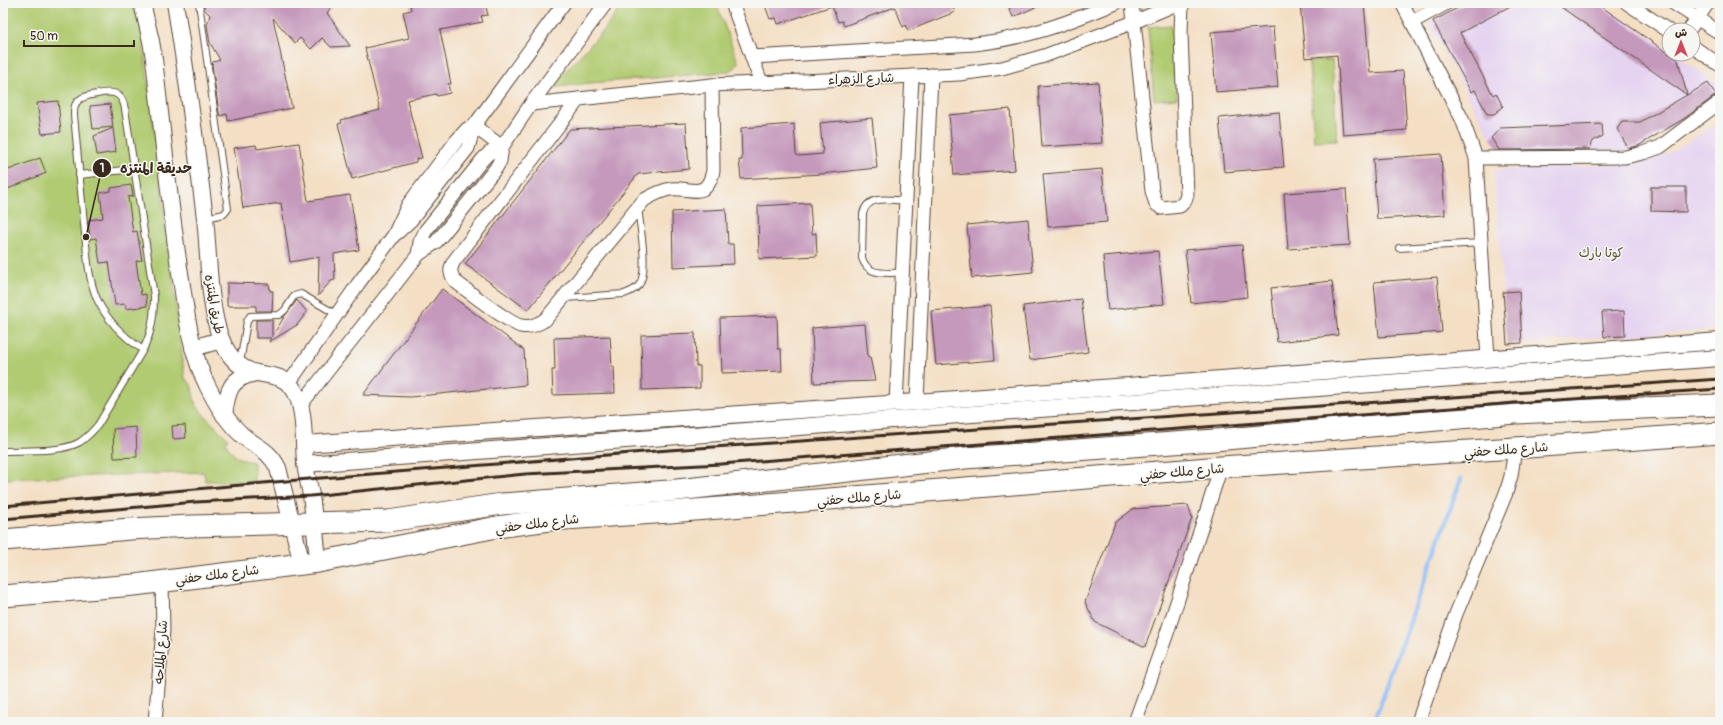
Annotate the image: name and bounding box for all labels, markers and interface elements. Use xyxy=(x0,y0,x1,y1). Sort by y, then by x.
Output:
scale bar xyxy=(24,22,134,48)
north arrow xyxy=(1661,22,1701,62)
text: ش xyxy=(1675,26,1687,39)
text: 50 m xyxy=(30,29,58,44)
street label: شارع الزهراء xyxy=(828,70,894,89)
callout: حديقة المنتزه xyxy=(92,155,200,181)
text: حديقة المنتزه xyxy=(120,160,192,177)
text: 1 xyxy=(100,161,104,176)
park label: كوتا بارك xyxy=(1579,245,1624,261)
street label: طريق المنتزه xyxy=(201,273,227,335)
street label: شارع ملك حفني xyxy=(1463,439,1549,464)
street label: شارع ملك حفني xyxy=(1139,460,1225,487)
street label: شارع ملك حفني xyxy=(816,486,902,513)
street label: شارع ملك حفني xyxy=(494,511,580,540)
street label: شارع ملك حفني xyxy=(174,562,260,591)
street label: شارع الملاحه xyxy=(151,620,172,685)

